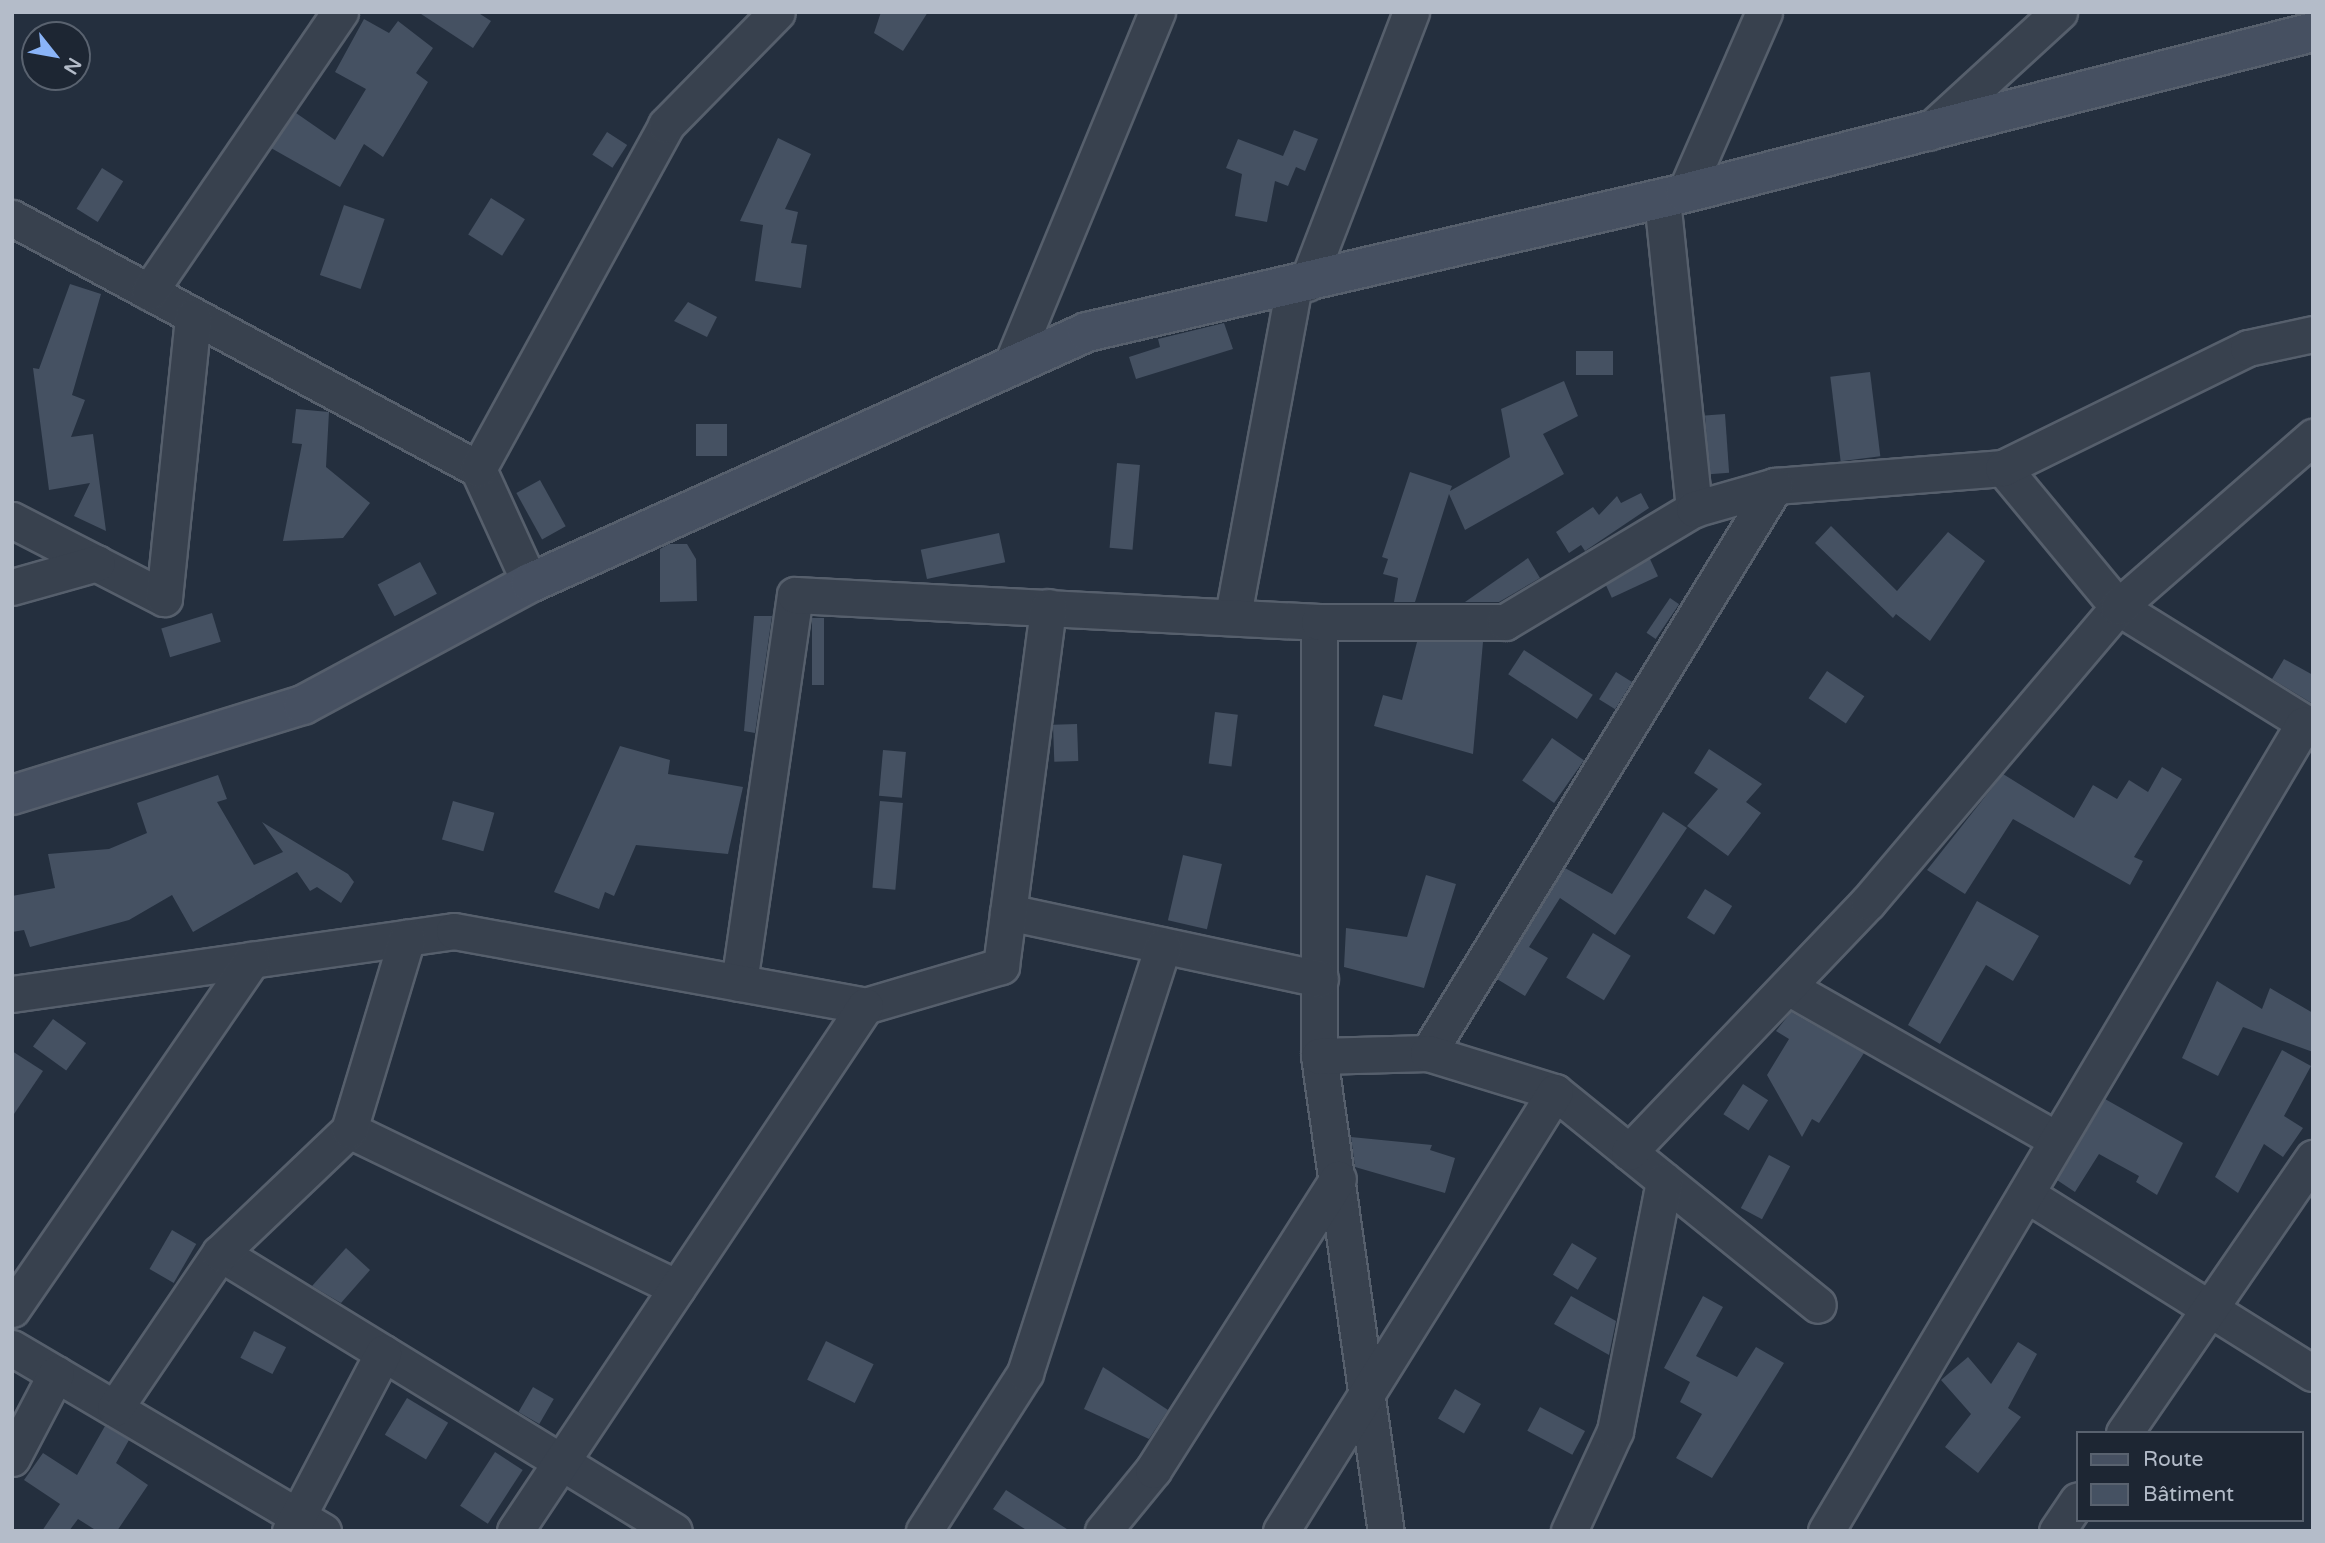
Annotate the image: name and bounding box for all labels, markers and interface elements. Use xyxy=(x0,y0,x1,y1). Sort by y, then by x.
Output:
north arrow xyxy=(21,21,91,91)
text: N xyxy=(59,54,86,78)
legend xyxy=(2076,1431,2304,1522)
text: Route xyxy=(2143,1447,2203,1472)
text: Bâtiment xyxy=(2143,1482,2234,1507)

